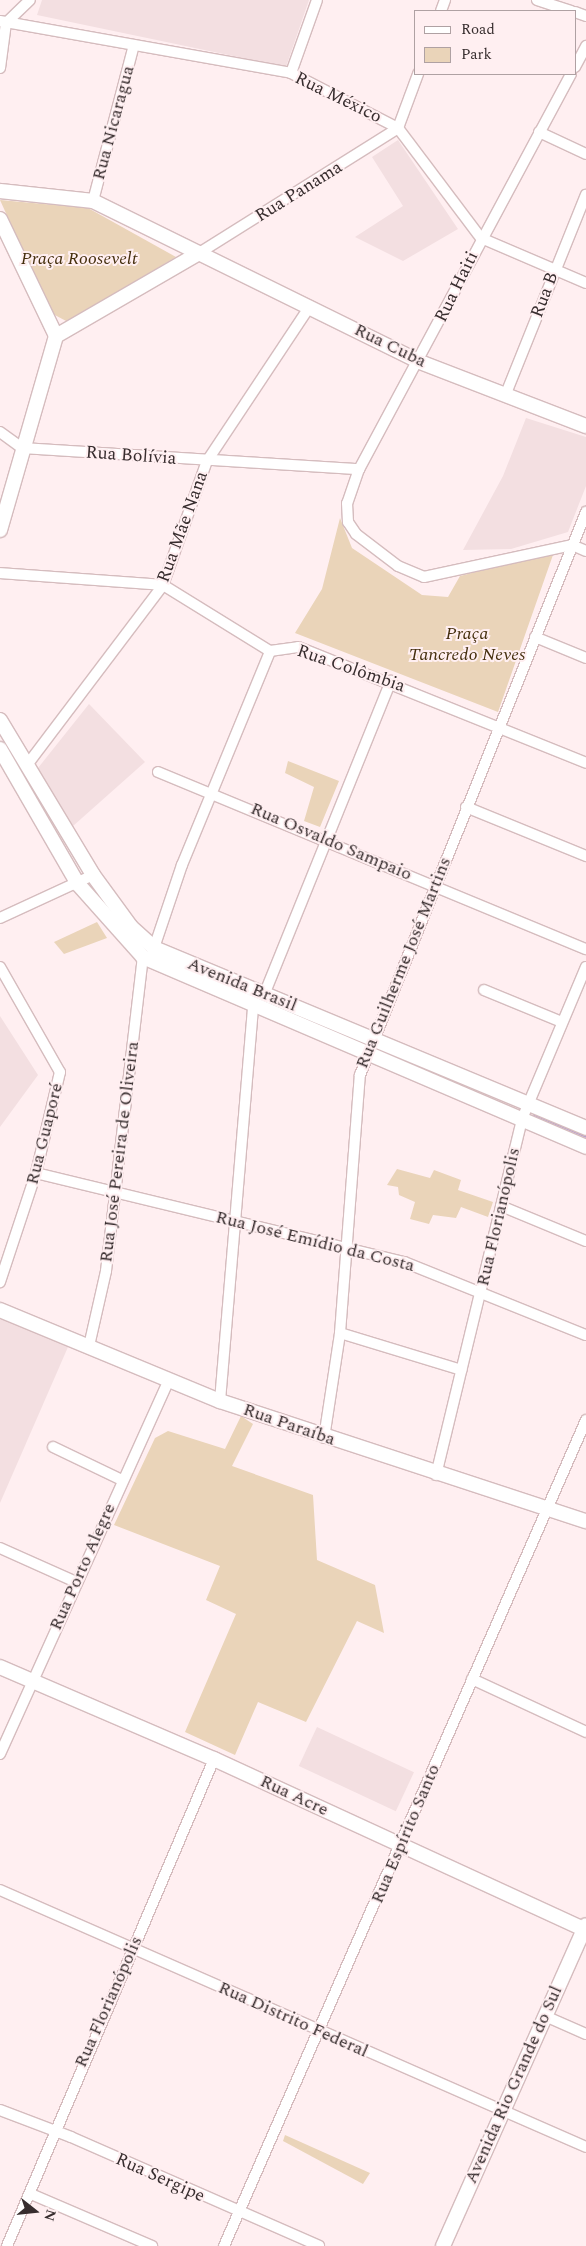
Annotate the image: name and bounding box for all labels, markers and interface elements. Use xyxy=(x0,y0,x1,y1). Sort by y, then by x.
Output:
legend xyxy=(414,10,576,75)
text: Road xyxy=(461,18,495,41)
text: Park xyxy=(461,43,492,66)
street label: Rua Nicaragua xyxy=(88,63,140,183)
street label: Rua México xyxy=(291,68,385,128)
street label: Rua Panama xyxy=(251,157,347,227)
park label: Praça Roosevelt xyxy=(21,248,137,270)
street label: Rua Haiti xyxy=(431,248,483,326)
street label: Rua B xyxy=(526,269,564,321)
street label: Rua Cuba xyxy=(350,319,430,373)
street label: Rua Bolívia xyxy=(85,442,177,470)
street label: Rua Mãe Nana xyxy=(153,468,213,586)
park label: Praça Tancredo Neves xyxy=(409,624,525,666)
street label: Rua Colômbia xyxy=(294,640,408,698)
street label: Rua Osvaldo Sampaio xyxy=(247,798,415,886)
street label: Rua Guilherme José Martins xyxy=(352,854,456,1072)
street label: Avenida Brasil xyxy=(184,953,300,1017)
street label: Rua José Pereira de Oliveira xyxy=(96,1040,144,1264)
street label: Rua Guaporé xyxy=(22,1081,68,1187)
street label: Rua Florianópolis xyxy=(473,1146,525,1288)
street label: Rua José Emídio da Costa xyxy=(213,1207,417,1277)
street label: Rua Paraíba xyxy=(240,1399,338,1451)
street label: Rua Porto Alegre xyxy=(45,1500,121,1634)
street label: Rua Espírito Santo xyxy=(367,1761,445,1907)
street label: Rua Acre xyxy=(256,1771,332,1821)
street label: Rua Florianópolis xyxy=(70,1933,148,2071)
street label: Rua Distrito Federal xyxy=(215,1977,371,2063)
street label: Avenida Rio Grande do Sul xyxy=(461,1983,567,2187)
street label: Rua Sergipe xyxy=(112,2149,208,2207)
north arrow xyxy=(10,2186,60,2236)
text: N xyxy=(38,2207,62,2224)

